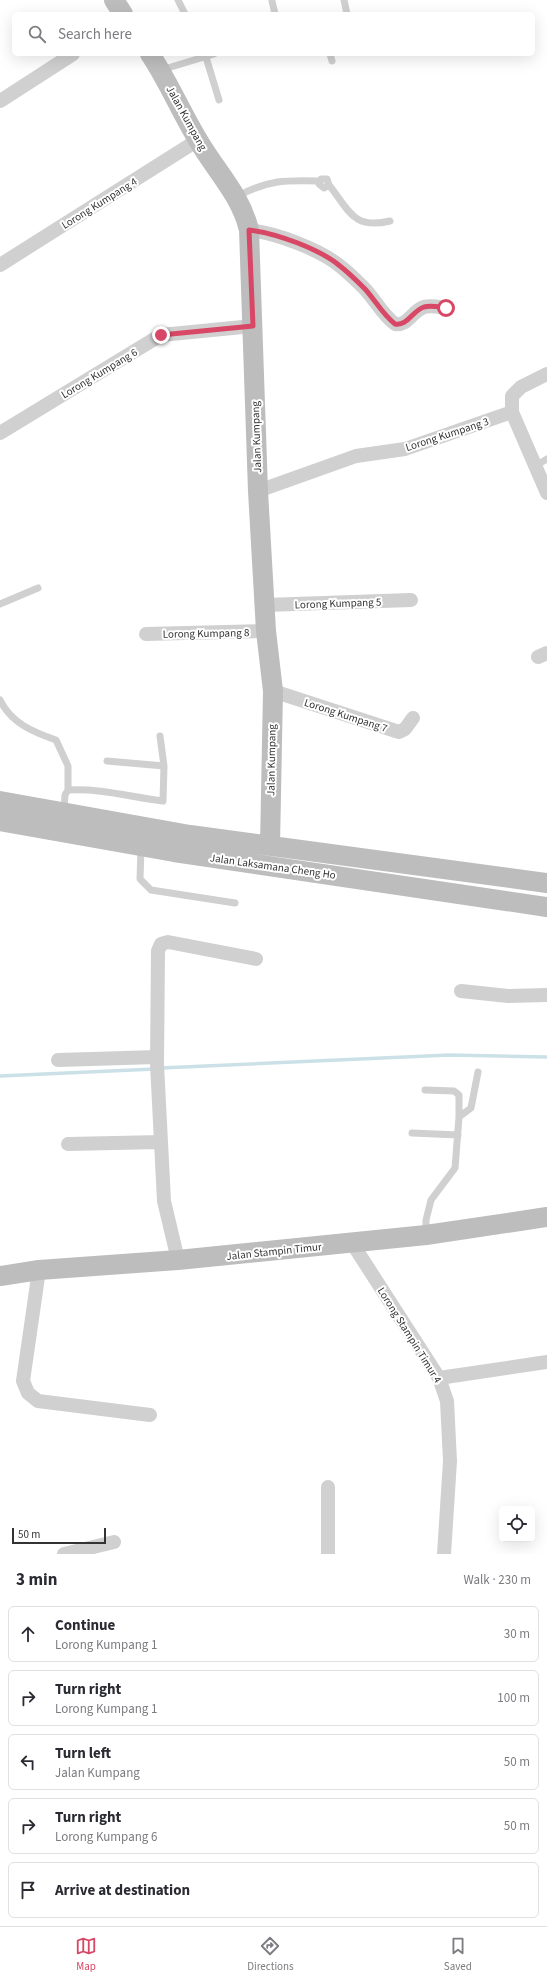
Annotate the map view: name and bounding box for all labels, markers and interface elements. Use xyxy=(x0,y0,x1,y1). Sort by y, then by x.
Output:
search box xyxy=(12,12,535,56)
icon: search xyxy=(26,23,48,45)
text: Search here xyxy=(58,24,132,45)
street label: Jalan Kumpang xyxy=(163,83,211,154)
street label: Lorong Kumpang 4 xyxy=(59,174,140,233)
route start xyxy=(437,299,455,317)
route end xyxy=(152,326,170,344)
street label: Lorong Kumpang 6 xyxy=(58,344,141,402)
street label: Jalan Kumpang xyxy=(248,400,265,473)
street label: Lorong Kumpang 3 xyxy=(404,414,491,455)
street label: Lorong Kumpang 5 xyxy=(294,594,382,613)
street label: Lorong Kumpang 8 xyxy=(163,625,250,642)
street label: Lorong Kumpang 7 xyxy=(302,695,389,736)
street label: Jalan Kumpang xyxy=(263,724,280,796)
street label: Jalan Laksamana Cheng Ho xyxy=(209,850,337,883)
street label: Jalan Stampin Timur xyxy=(226,1239,323,1264)
street label: Lorong Stampin Timur 4 xyxy=(374,1284,446,1387)
map controls xyxy=(499,1506,535,1542)
button: locate xyxy=(499,1506,535,1542)
scale bar xyxy=(12,1526,106,1545)
text: 50 m xyxy=(18,1527,40,1542)
text: 3 min xyxy=(16,1568,57,1592)
text: Walk · 230 m xyxy=(463,1571,531,1589)
text: Continue xyxy=(55,1615,115,1636)
icon: ahead xyxy=(17,1623,39,1645)
text: 30 m xyxy=(504,1625,530,1643)
text: Lorong Kumpang 1 xyxy=(55,1636,157,1654)
text: Turn right xyxy=(55,1679,121,1700)
icon: right xyxy=(17,1687,39,1709)
text: 100 m xyxy=(497,1689,530,1707)
text: Lorong Kumpang 1 xyxy=(55,1700,157,1718)
text: Turn left xyxy=(55,1743,111,1764)
icon: left xyxy=(17,1751,39,1773)
text: 50 m xyxy=(504,1753,530,1771)
text: Jalan Kumpang xyxy=(55,1764,140,1782)
text: Turn right xyxy=(55,1807,121,1828)
icon: right xyxy=(17,1815,39,1837)
text: 50 m xyxy=(504,1817,530,1835)
text: Lorong Kumpang 6 xyxy=(55,1828,157,1846)
icon: arrive xyxy=(17,1879,39,1901)
text: Arrive at destination xyxy=(55,1880,190,1901)
tab: Map xyxy=(75,1935,97,1974)
tab: Directions xyxy=(247,1935,294,1974)
tab: Saved xyxy=(444,1935,472,1974)

